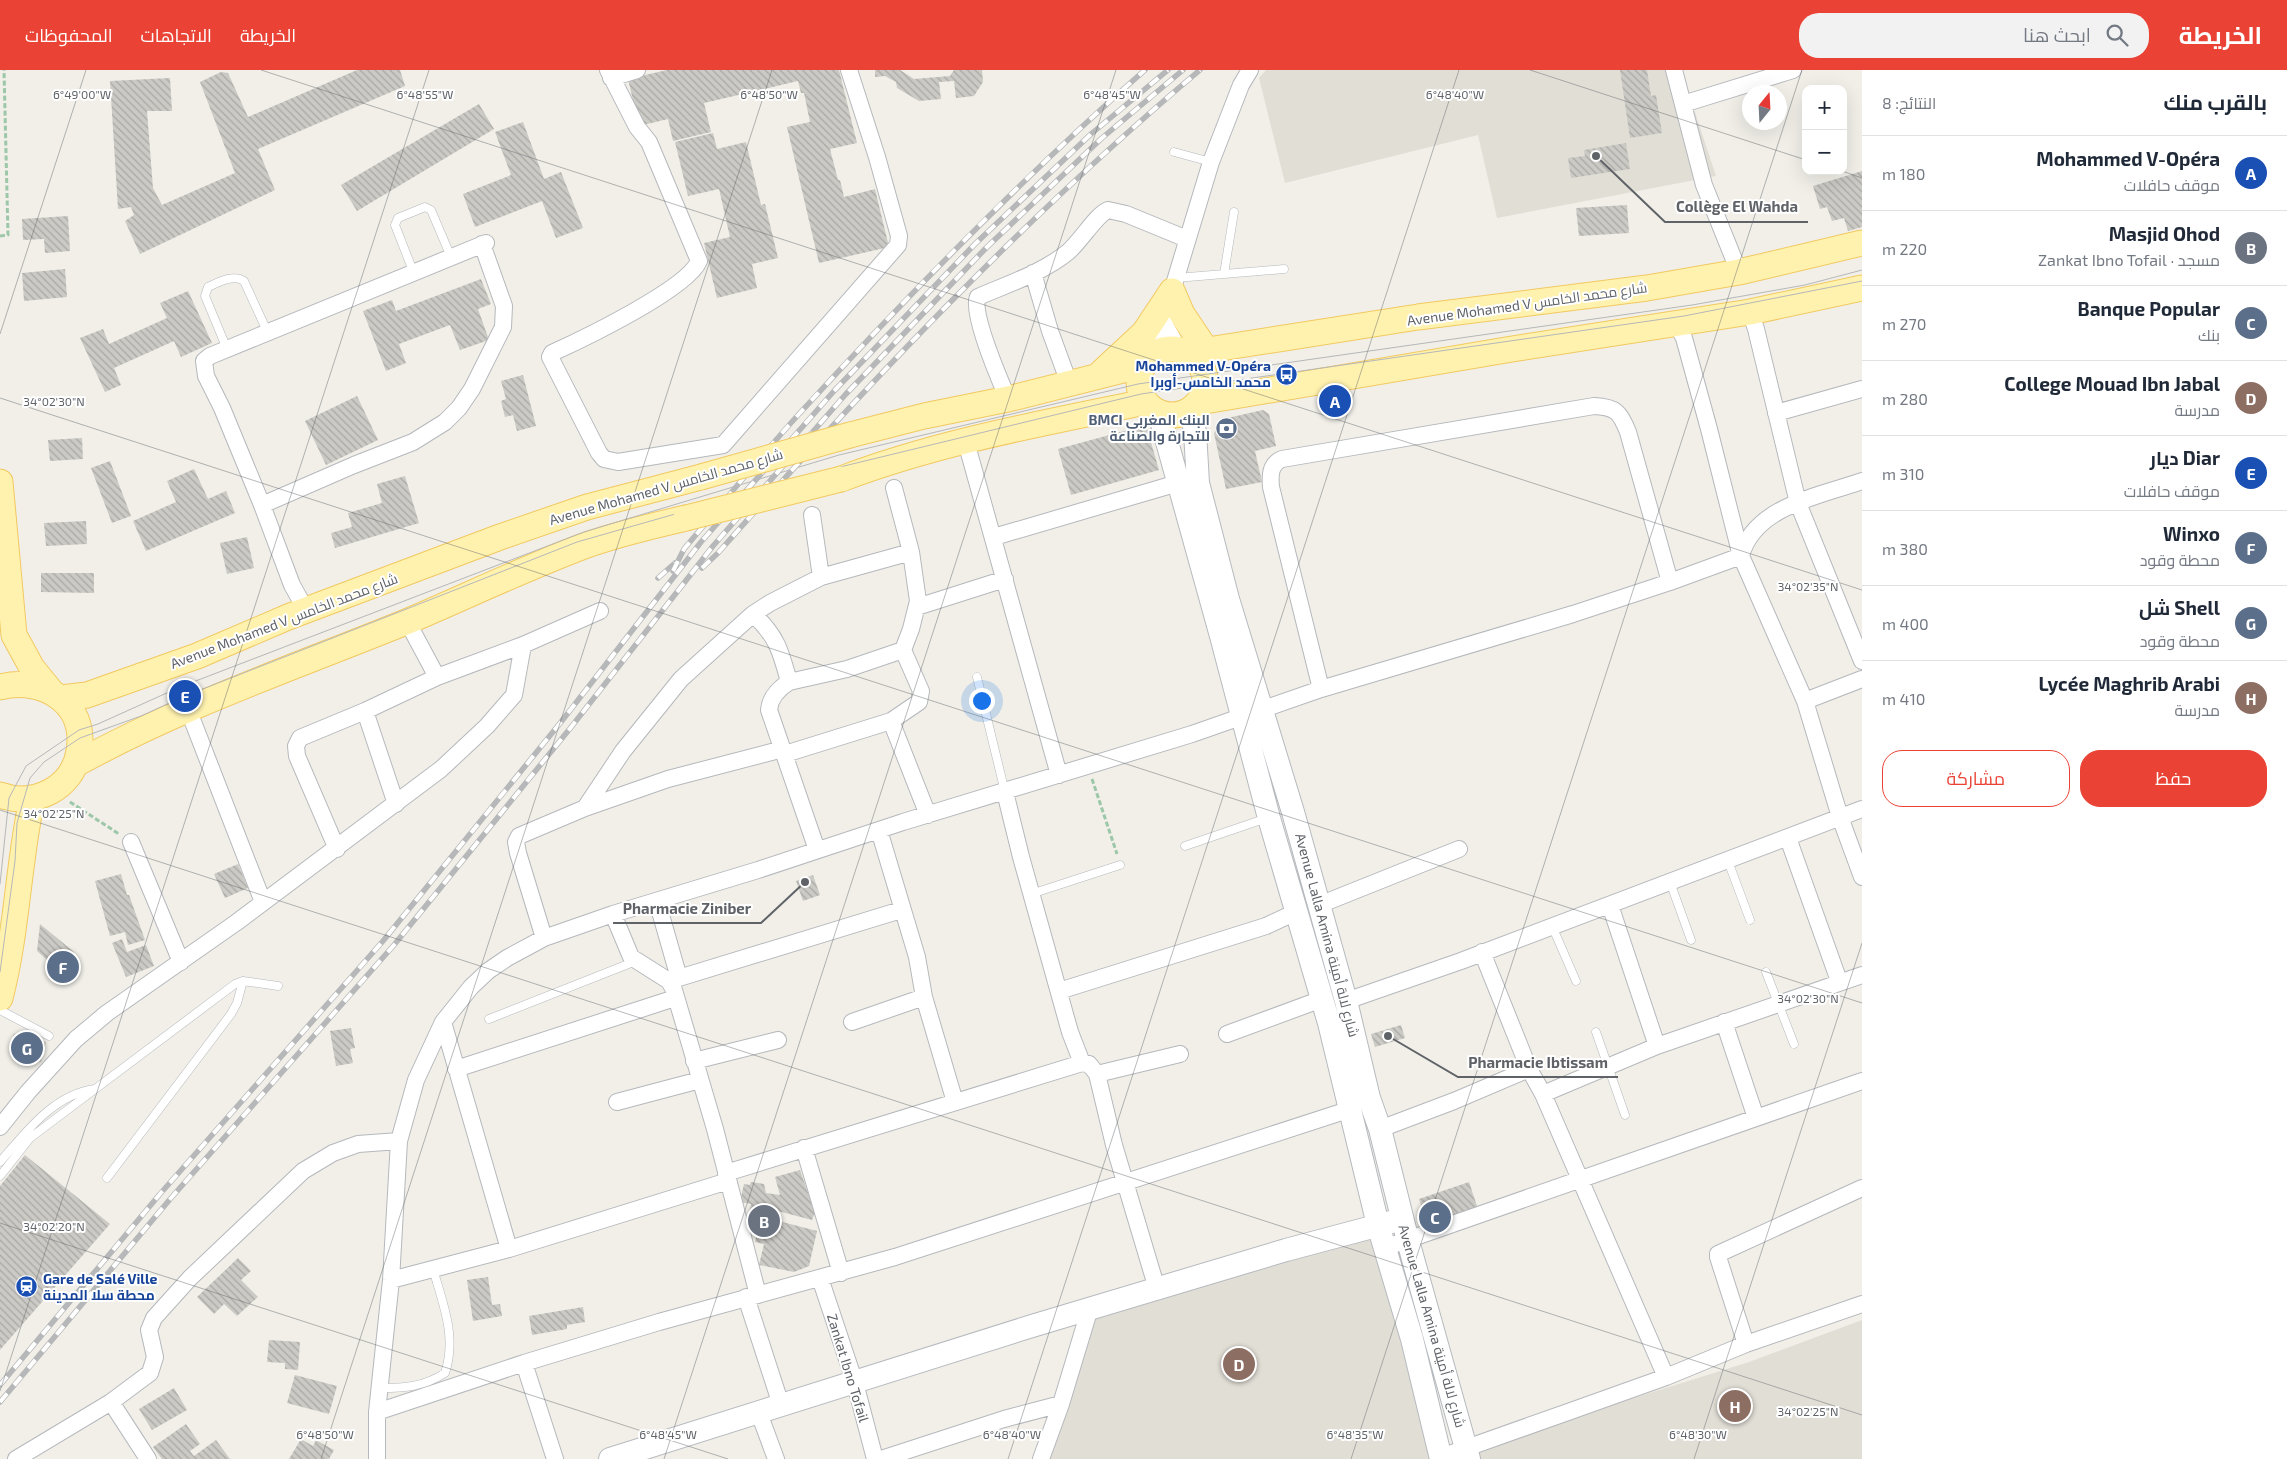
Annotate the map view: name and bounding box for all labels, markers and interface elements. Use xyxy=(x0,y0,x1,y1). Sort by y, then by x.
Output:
search box xyxy=(1799,13,2149,58)
text: الخريطة xyxy=(2179,20,2262,49)
icon: search xyxy=(2103,21,2131,49)
text: ابحث هنا xyxy=(2023,23,2091,46)
text: المحفوظات xyxy=(25,24,113,46)
text: الاتجاهات xyxy=(141,24,212,46)
text: الخريطة xyxy=(240,24,296,46)
north arrow xyxy=(1742,85,1787,130)
map controls xyxy=(1802,85,1847,175)
button: + xyxy=(1802,85,1847,130)
text: 6°49'00"W xyxy=(53,87,111,101)
text: 6°48'55"W xyxy=(397,87,453,101)
text: 6°48'50"W xyxy=(740,87,798,101)
text: 6°48'45"W xyxy=(1083,87,1141,101)
text: 6°48'40"W xyxy=(1426,87,1484,101)
text: بالقرب منك xyxy=(2163,89,2267,114)
text: النتائج: 8 xyxy=(1882,93,1936,112)
button: − xyxy=(1802,130,1847,175)
text: Mohammed V-Opéra xyxy=(2036,147,2220,170)
text: 180 m xyxy=(1882,164,1925,183)
text: A xyxy=(2246,164,2256,183)
text: موقف حافلات xyxy=(2124,175,2220,194)
callout: Collège El Wahda xyxy=(1665,192,1808,222)
text: Collège El Wahda xyxy=(1676,197,1798,215)
text: Masjid Ohod xyxy=(2109,222,2220,245)
text: 220 m xyxy=(1882,239,1927,258)
text: B xyxy=(2246,239,2256,258)
text: مسجد · Zankat Ibno Tofail xyxy=(2038,250,2220,269)
street label: Avenue Mohamed V شارع محمد الخامس xyxy=(1406,278,1648,330)
text: Banque Popular xyxy=(2077,297,2220,320)
text: 270 m xyxy=(1882,314,1926,333)
text: C xyxy=(2246,314,2256,333)
text: بنك xyxy=(2198,325,2220,344)
place label: Mohammed V-Opéra محمد الخامس-أوبرا xyxy=(1136,357,1271,391)
bus stop icon: Mohammed V-Opéra محمد الخامس-أوبرا xyxy=(1275,362,1299,386)
text: College Mouad Ibn Jabal xyxy=(2004,372,2220,395)
pin: A xyxy=(1319,382,1351,420)
text: 280 m xyxy=(1882,389,1928,408)
text: D xyxy=(2246,389,2256,408)
text: 34°02'30"N xyxy=(23,394,85,408)
text: مدرسة xyxy=(2174,400,2220,419)
place label: BMCI البنك المغربي للتجارة والصناعة xyxy=(1089,411,1210,445)
bank icon: BMCI البنك المغربي للتجارة والصناعة xyxy=(1214,416,1238,440)
street label: Avenue Mohamed V شارع محمد الخامس xyxy=(547,445,785,529)
text: Diar ديار xyxy=(2150,446,2220,469)
text: 310 m xyxy=(1882,464,1925,483)
text: E xyxy=(2246,464,2256,483)
text: موقف حافلات xyxy=(2124,481,2220,500)
text: Winxo xyxy=(2163,522,2220,545)
text: 380 m xyxy=(1882,539,1928,558)
text: F xyxy=(2247,539,2255,558)
text: محطة وقود xyxy=(2140,550,2220,569)
street label: Avenue Mohamed V شارع محمد الخامس xyxy=(168,569,400,673)
text: 34°02'35"N xyxy=(1778,579,1838,593)
text: Shell شل xyxy=(2139,596,2220,619)
text: 400 m xyxy=(1882,614,1929,633)
text: G xyxy=(2246,614,2256,633)
text: محطة وقود xyxy=(2140,631,2220,650)
text: Lycée Maghrib Arabi xyxy=(2038,672,2220,695)
pin: E xyxy=(169,677,201,715)
your location xyxy=(969,688,995,714)
text: 410 m xyxy=(1882,689,1925,708)
text: H xyxy=(2245,689,2257,708)
text: مدرسة xyxy=(2174,700,2220,719)
button: مشاركة xyxy=(1882,750,2070,807)
button: حفظ xyxy=(2080,750,2267,807)
text: 34°02'25"N xyxy=(24,806,84,820)
street label: Avenue Lalla Amina شارع لالة أمينة xyxy=(1291,831,1363,1039)
callout: Pharmacie Ziniber xyxy=(613,893,761,923)
text: Pharmacie Ziniber xyxy=(623,899,752,917)
pin: F xyxy=(47,948,79,986)
text: 34°02'30"N xyxy=(1777,991,1839,1005)
pin: G xyxy=(11,1029,43,1067)
callout: Pharmacie Ibtissam xyxy=(1458,1047,1618,1077)
text: Pharmacie Ibtissam xyxy=(1468,1053,1608,1071)
pin: C xyxy=(1419,1198,1451,1236)
pin: B xyxy=(748,1202,780,1240)
text: 34°02'20"N xyxy=(23,1219,85,1233)
street label: Avenue Lalla Amina شارع لالة أمينة xyxy=(1394,1222,1470,1430)
place label: Gare de Salé Ville محطة سلا المدينة xyxy=(43,1270,157,1303)
station icon: Gare de Salé Ville محطة سلا المدينة xyxy=(15,1275,39,1299)
street label: Zankat Ibno Tofail xyxy=(824,1311,873,1425)
pin: D xyxy=(1223,1345,1255,1383)
pin: H xyxy=(1719,1387,1751,1425)
text: 34°02'25"N xyxy=(1778,1404,1838,1418)
text: 6°48'50"W xyxy=(296,1427,354,1441)
text: 6°48'45"W xyxy=(639,1427,697,1441)
text: 6°48'40"W xyxy=(983,1427,1041,1441)
text: 6°48'35"W xyxy=(1326,1427,1384,1441)
text: 6°48'30"W xyxy=(1669,1427,1727,1441)

